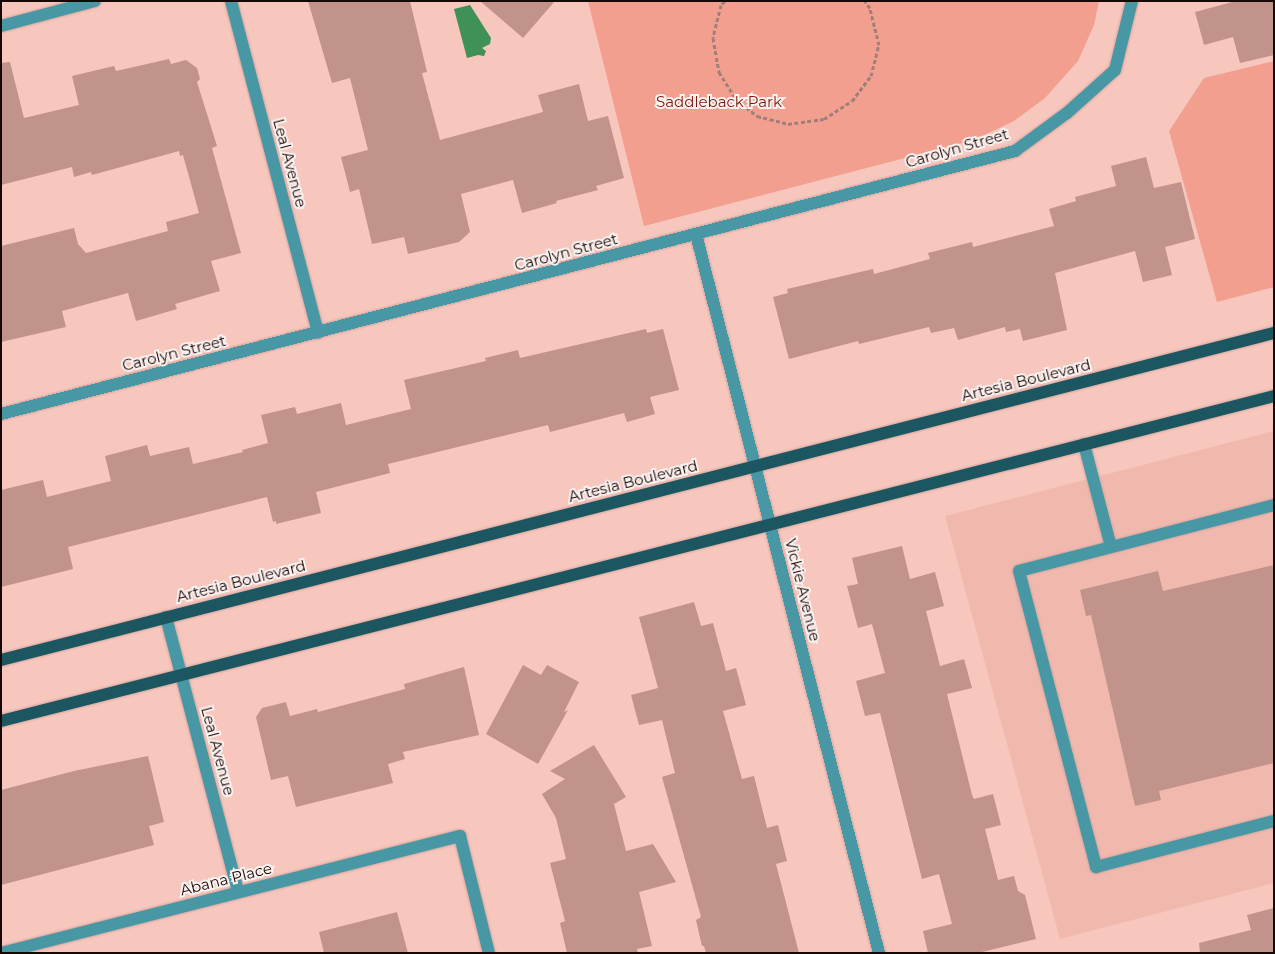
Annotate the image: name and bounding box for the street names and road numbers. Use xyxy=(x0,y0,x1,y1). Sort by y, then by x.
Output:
street label: Leal Avenue xyxy=(270,117,310,209)
street label: Carolyn Street xyxy=(904,125,1010,171)
street label: Carolyn Street xyxy=(512,230,620,274)
street label: Carolyn Street xyxy=(120,331,228,375)
street label: Artesia Boulevard xyxy=(960,355,1092,405)
street label: Artesia Boulevard xyxy=(567,456,699,506)
street label: Vickie Avenue xyxy=(782,537,824,643)
street label: Artesia Boulevard xyxy=(175,556,307,606)
street label: Leal Avenue xyxy=(198,705,238,797)
street label: Abana Place xyxy=(178,859,274,899)

